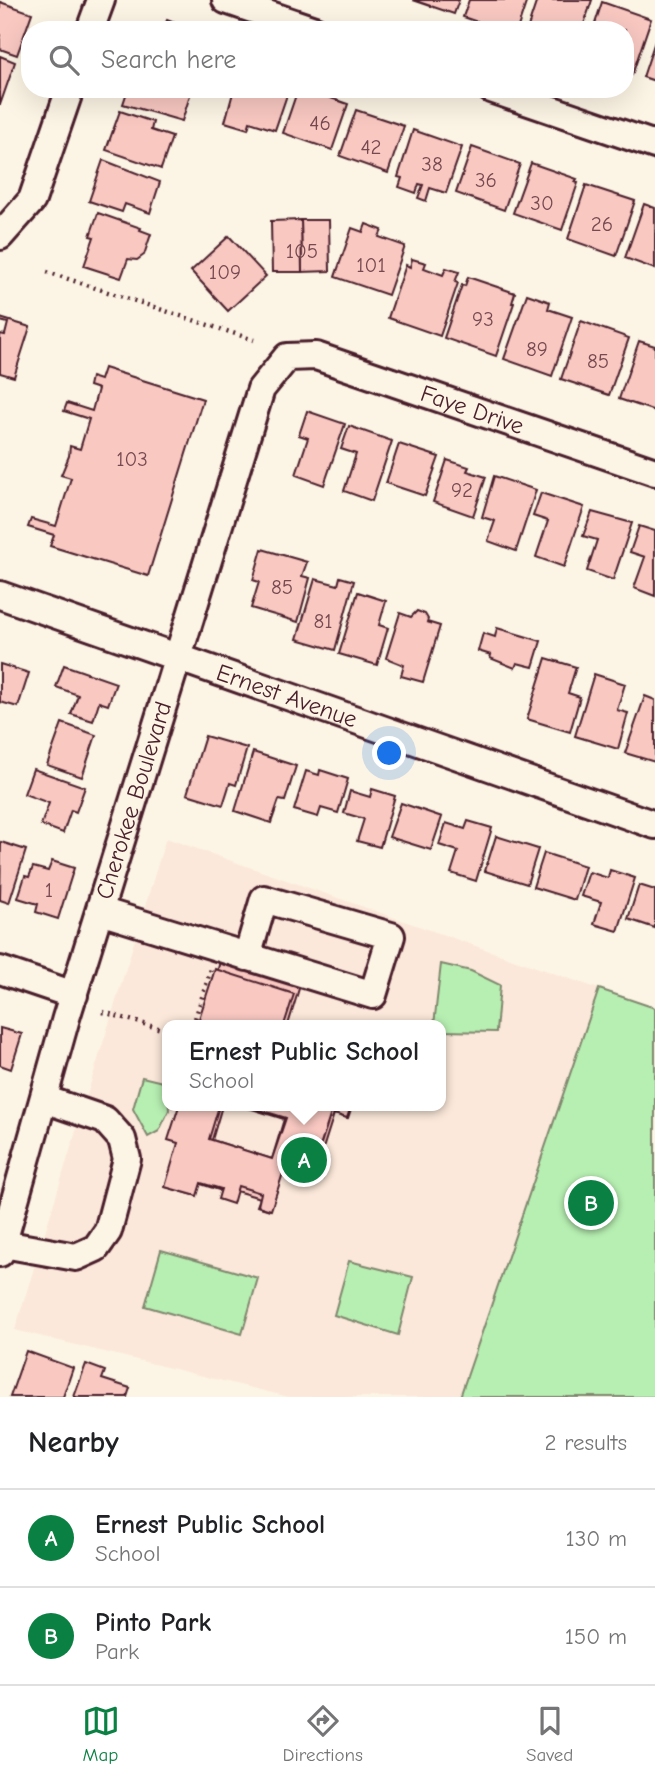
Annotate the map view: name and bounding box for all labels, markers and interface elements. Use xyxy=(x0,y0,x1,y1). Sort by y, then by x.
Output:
search box xyxy=(21,21,634,98)
icon: search xyxy=(45,41,83,79)
text: Search here xyxy=(101,45,236,75)
house number: 46 xyxy=(309,111,331,135)
house number: 42 xyxy=(360,135,382,159)
house number: 38 xyxy=(421,152,443,176)
house number: 36 xyxy=(475,168,497,192)
house number: 30 xyxy=(530,191,554,215)
house number: 26 xyxy=(591,212,613,236)
house number: 105 xyxy=(286,239,318,263)
house number: 101 xyxy=(356,253,386,277)
house number: 109 xyxy=(209,260,241,284)
house number: 93 xyxy=(472,307,494,331)
house number: 89 xyxy=(526,337,548,361)
house number: 85 xyxy=(587,349,609,373)
street label: Faye Drive xyxy=(417,379,527,440)
house number: 103 xyxy=(116,447,148,471)
house number: 92 xyxy=(451,478,473,502)
house number: 85 xyxy=(271,575,293,599)
house number: 81 xyxy=(313,609,333,633)
street label: Ernest Avenue xyxy=(213,658,361,733)
street label: Cherokee Boulevard xyxy=(90,698,177,903)
your location xyxy=(372,736,406,770)
house number: 1 xyxy=(45,878,53,902)
popup xyxy=(162,1020,446,1111)
text: Ernest Public School xyxy=(189,1037,419,1067)
text: School xyxy=(189,1067,254,1094)
pin: A xyxy=(281,1134,327,1186)
pin: B xyxy=(568,1177,614,1229)
text: Nearby xyxy=(28,1425,119,1460)
text: 2 results xyxy=(545,1429,627,1456)
text: Ernest Public School xyxy=(95,1510,325,1540)
text: A xyxy=(45,1525,57,1552)
text: 130 m xyxy=(566,1525,627,1552)
text: School xyxy=(95,1540,160,1567)
text: Pinto Park xyxy=(95,1608,211,1638)
text: B xyxy=(44,1623,58,1650)
text: 150 m xyxy=(565,1623,627,1650)
text: Park xyxy=(95,1638,139,1665)
tab: Map xyxy=(82,1702,120,1766)
tab: Directions xyxy=(283,1702,363,1766)
tab: Saved xyxy=(526,1702,573,1766)

